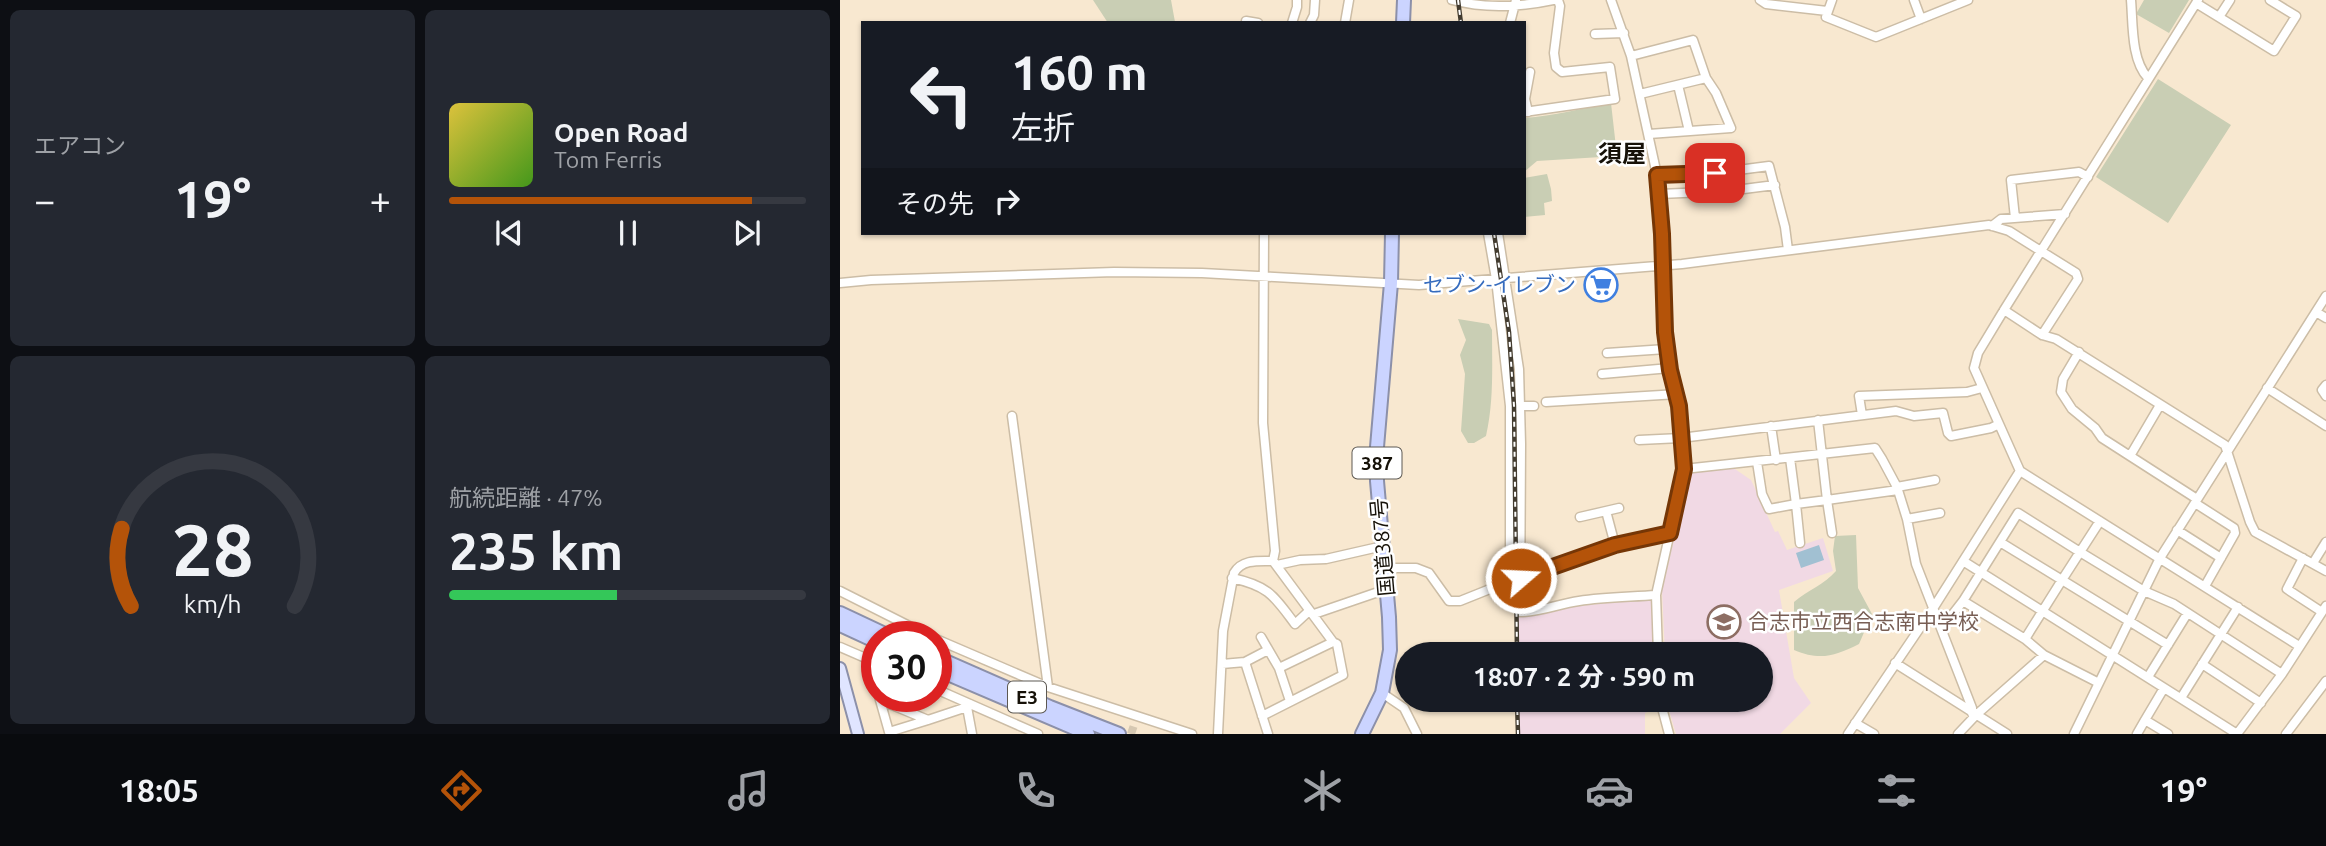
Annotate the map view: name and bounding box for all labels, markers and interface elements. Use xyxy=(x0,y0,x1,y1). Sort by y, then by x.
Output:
text: 160 m xyxy=(1011,44,1148,99)
icon: left xyxy=(896,49,987,140)
text: 左折 xyxy=(1011,109,1075,145)
text: Open Road xyxy=(554,118,688,147)
text: エアコン xyxy=(34,133,126,158)
district label: 須屋 xyxy=(1598,140,1646,167)
pin xyxy=(1685,143,1745,203)
text: Tom Ferris xyxy=(554,147,662,172)
icon: arrive xyxy=(1696,154,1734,192)
text: 19° xyxy=(174,170,251,228)
text: − xyxy=(34,179,55,221)
text: + xyxy=(370,179,391,221)
icon: right xyxy=(988,182,1026,220)
text: その先 xyxy=(896,189,974,218)
icon: previous xyxy=(490,214,528,252)
icon: pause xyxy=(609,214,647,252)
icon: next xyxy=(728,214,766,252)
supermarket icon: セブン-イレブン xyxy=(1582,266,1620,304)
place label: セブン-イレブン xyxy=(1423,272,1576,296)
road number: 387 xyxy=(1352,447,1402,478)
text: 航続距離 · 47% xyxy=(449,485,602,510)
street label: 国道387号 xyxy=(1366,497,1398,597)
text: 28 xyxy=(171,508,254,590)
text: 235 km xyxy=(449,522,623,580)
position arrow xyxy=(1484,541,1558,615)
text: km/h xyxy=(184,590,241,618)
school or university icon: 合志市立西合志南中学校 xyxy=(1705,603,1743,641)
place label: 合志市立西合志南中学校 xyxy=(1748,609,1979,633)
speed limit sign: 30 xyxy=(861,621,952,712)
text: 18:07 · 2 分 · 590 m xyxy=(1473,662,1695,691)
road number: E3 xyxy=(1008,682,1046,712)
icon: directions xyxy=(437,766,486,815)
icon: music xyxy=(724,766,773,815)
icon: phone xyxy=(1011,766,1060,815)
icon: climate xyxy=(1298,766,1347,815)
icon: car xyxy=(1585,766,1634,815)
icon: filters xyxy=(1872,766,1921,815)
text: 18:05 xyxy=(119,772,199,808)
text: 19° xyxy=(2160,772,2207,808)

